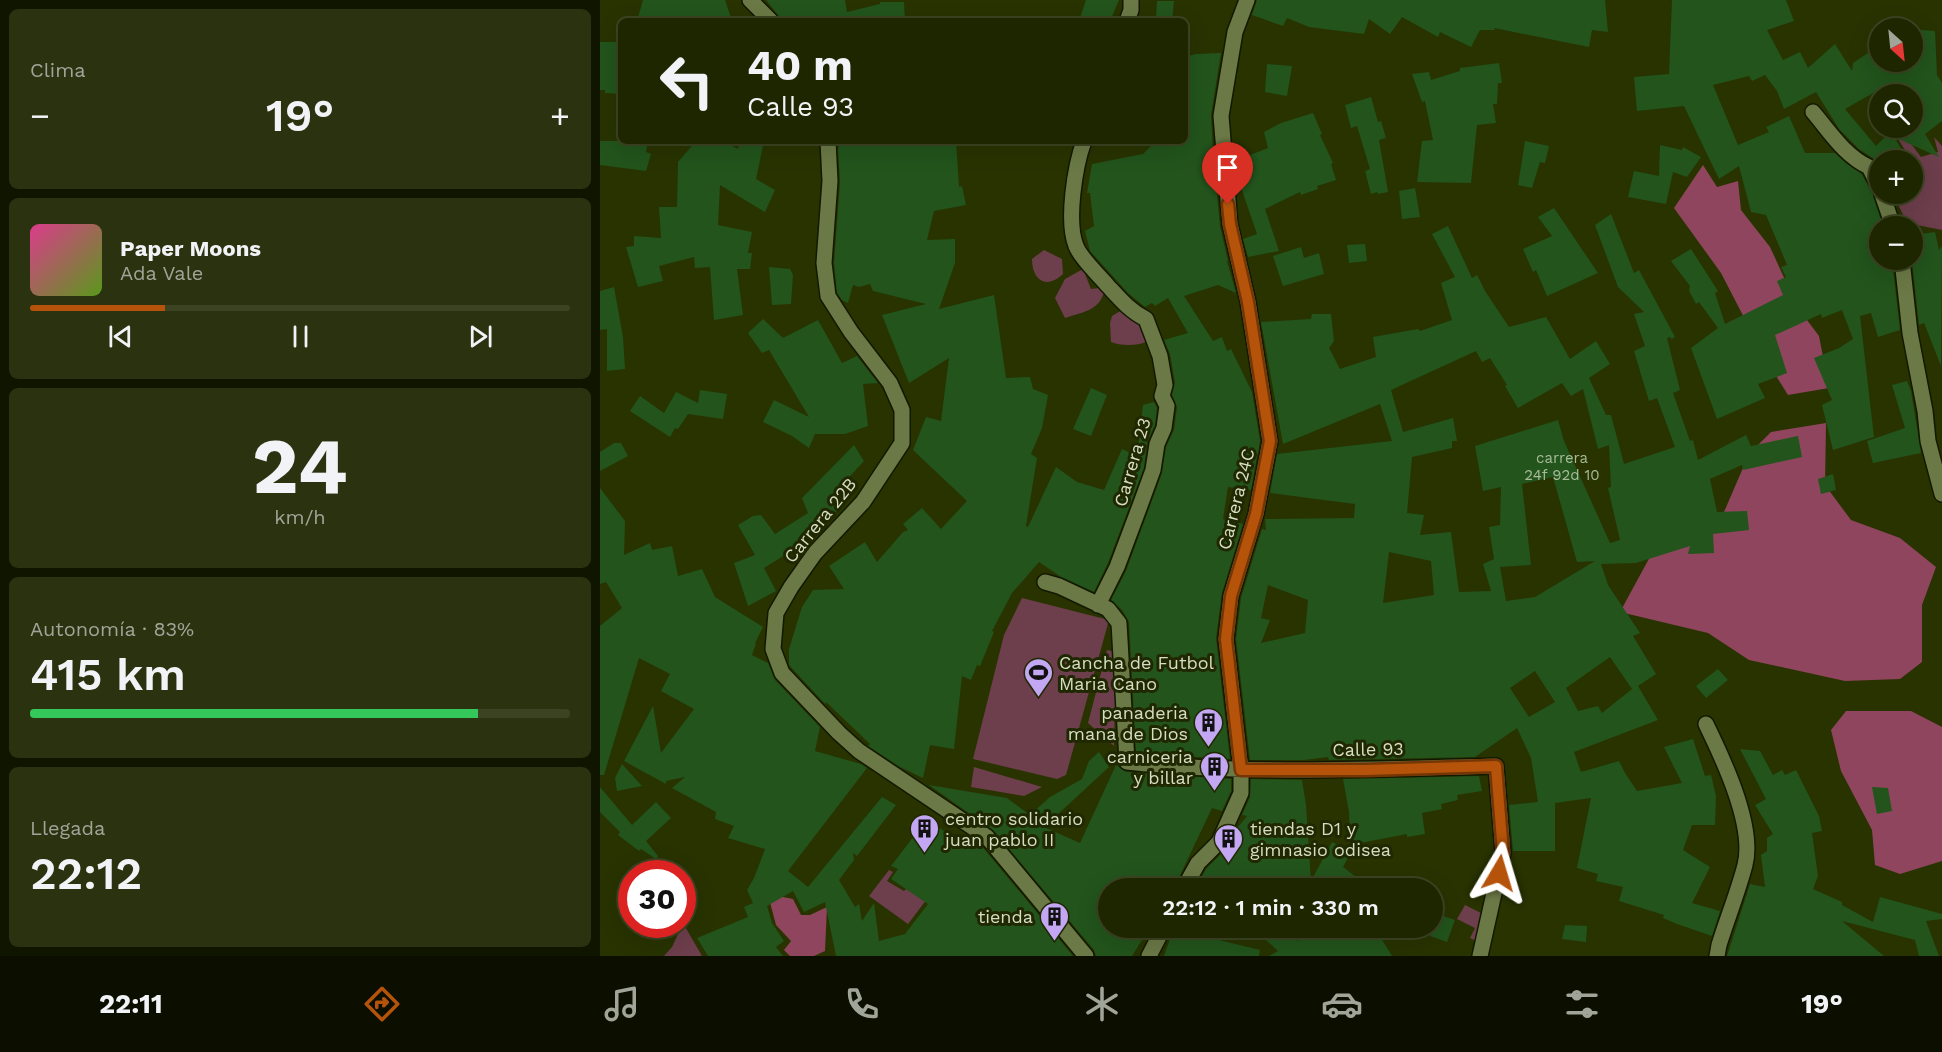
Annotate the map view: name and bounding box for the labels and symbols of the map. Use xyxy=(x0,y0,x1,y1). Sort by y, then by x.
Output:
north arrow xyxy=(1869,18,1923,72)
pin xyxy=(1202,142,1253,204)
street label: Carrera 23 xyxy=(1109,415,1155,509)
street label: Carrera 24C xyxy=(1213,446,1259,552)
house number: carrera 24f 92d 10 xyxy=(1524,449,1600,484)
street label: Carrera 22B xyxy=(779,473,861,567)
place label: Cancha de Futbol Maria Cano xyxy=(1059,652,1215,694)
sports icon: Cancha de Futbol Maria Cano xyxy=(1022,656,1054,698)
place label: panaderia mana de Dios xyxy=(1068,702,1188,744)
building icon: panaderia mana de Dios xyxy=(1193,706,1225,748)
street label: Calle 93 xyxy=(1332,738,1404,760)
place label: carniceria y billar xyxy=(1107,746,1193,788)
building icon: carniceria y billar xyxy=(1198,750,1230,792)
place label: centro solidario juan pablo II xyxy=(943,808,1083,850)
building icon: centro solidario juan pablo II xyxy=(908,812,940,854)
place label: tiendas D1 y gimnasio odisea xyxy=(1250,818,1391,860)
building icon: tiendas D1 y gimnasio odisea xyxy=(1213,822,1245,864)
position arrow xyxy=(1467,841,1531,905)
speed limit sign: 30 xyxy=(618,860,696,938)
building icon: tienda xyxy=(1038,900,1070,942)
place label: tienda xyxy=(978,906,1033,927)

